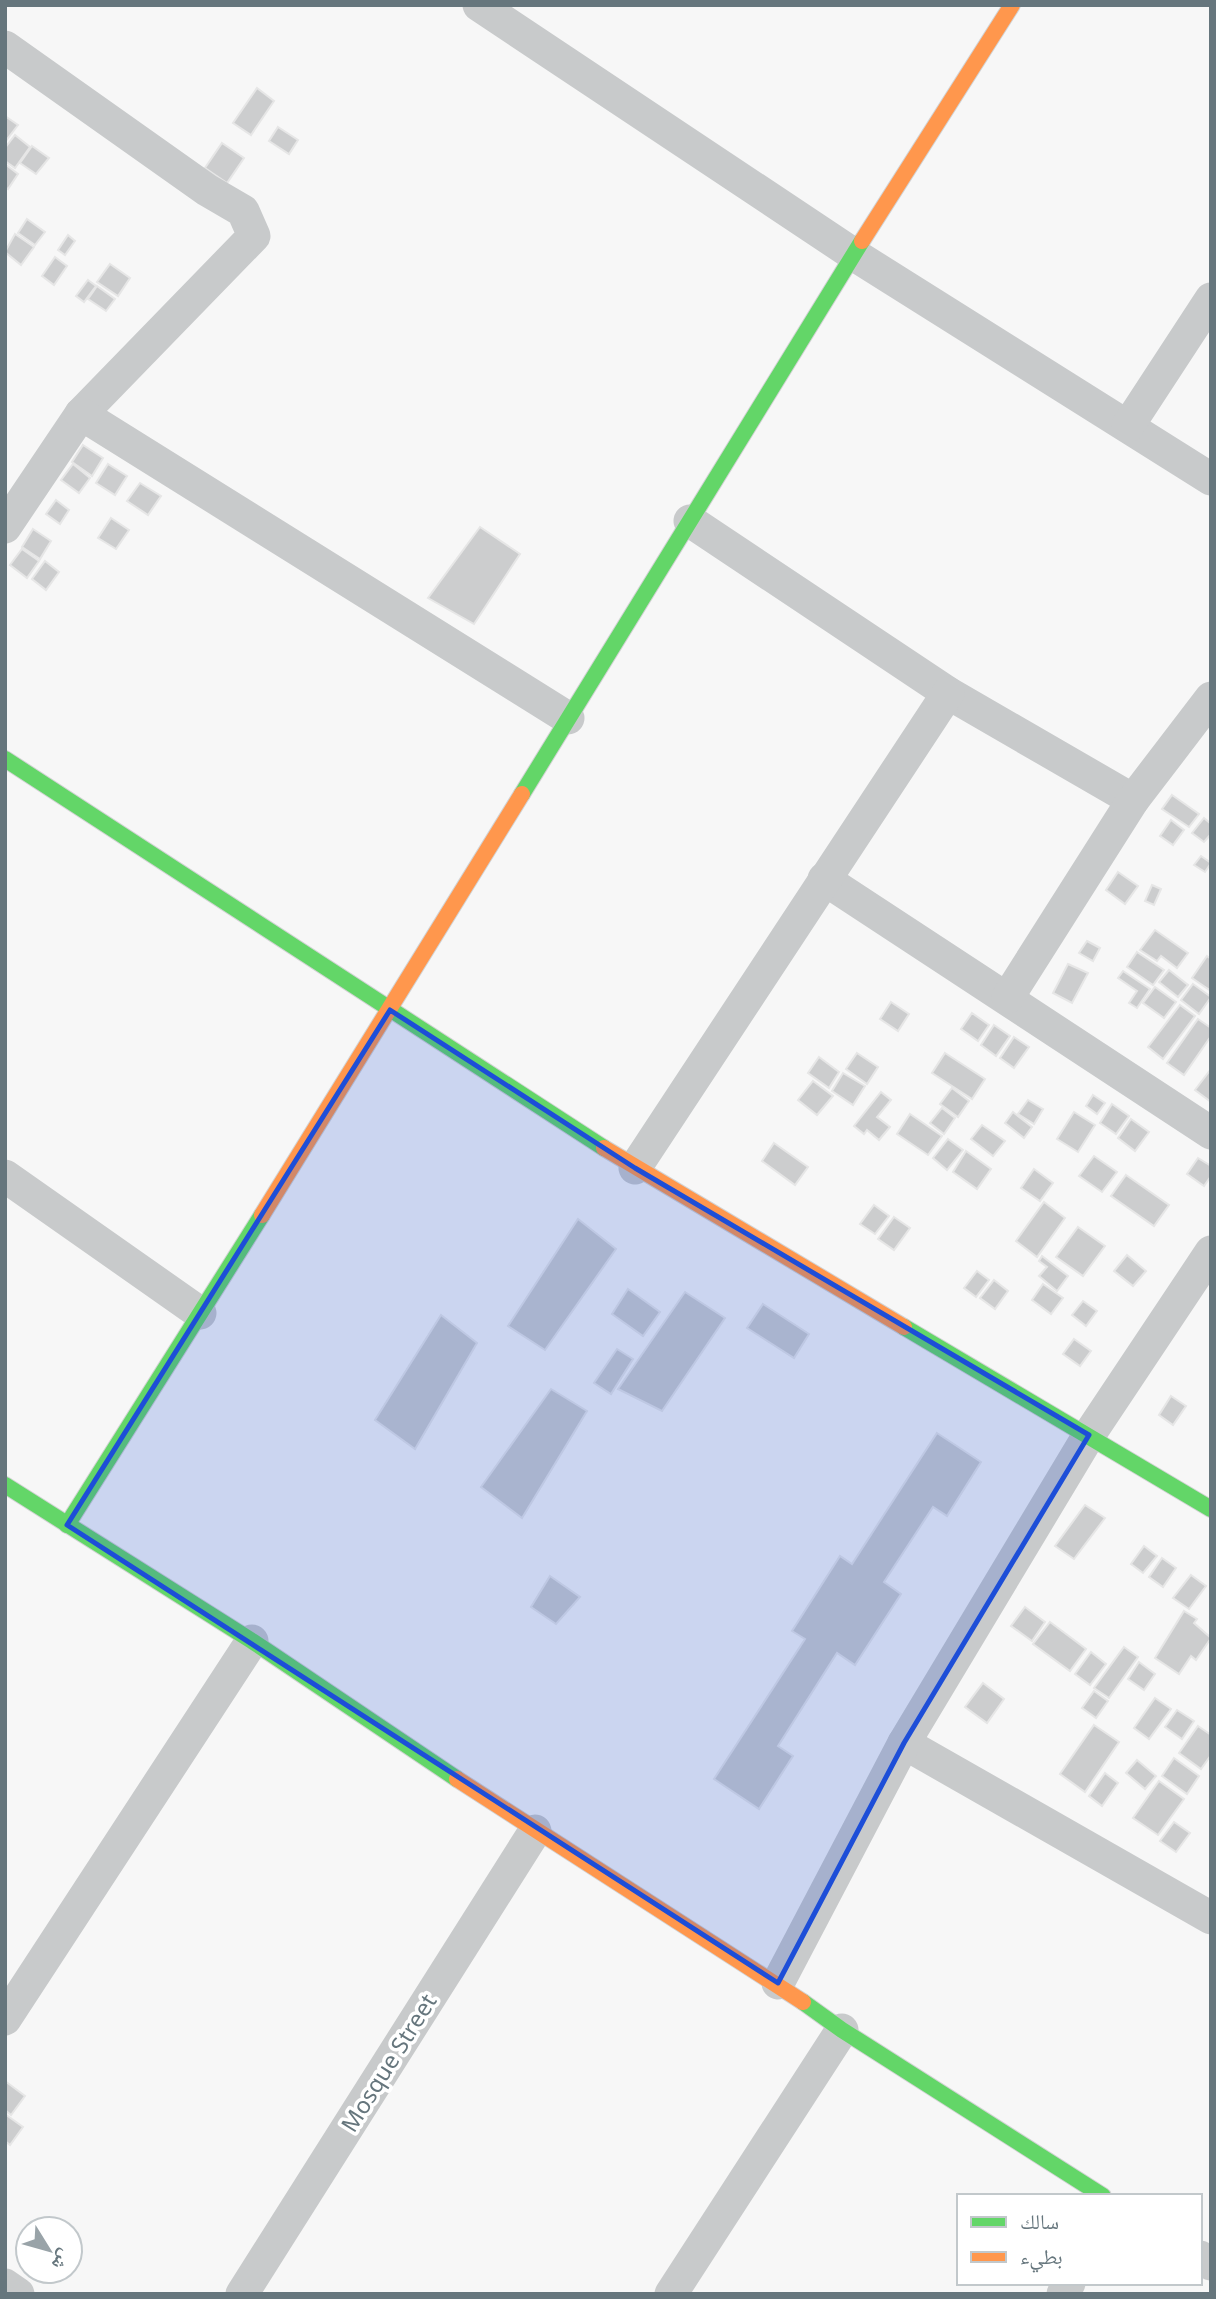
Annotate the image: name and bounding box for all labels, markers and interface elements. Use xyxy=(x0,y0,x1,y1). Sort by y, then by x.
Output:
street label: Mosque Street xyxy=(333,1987,443,2138)
legend xyxy=(957,2194,1202,2285)
text: سالك xyxy=(1020,2207,1059,2235)
north arrow xyxy=(14,2215,84,2285)
text: بطيء xyxy=(1020,2242,1063,2273)
text: ش xyxy=(46,2244,79,2276)

